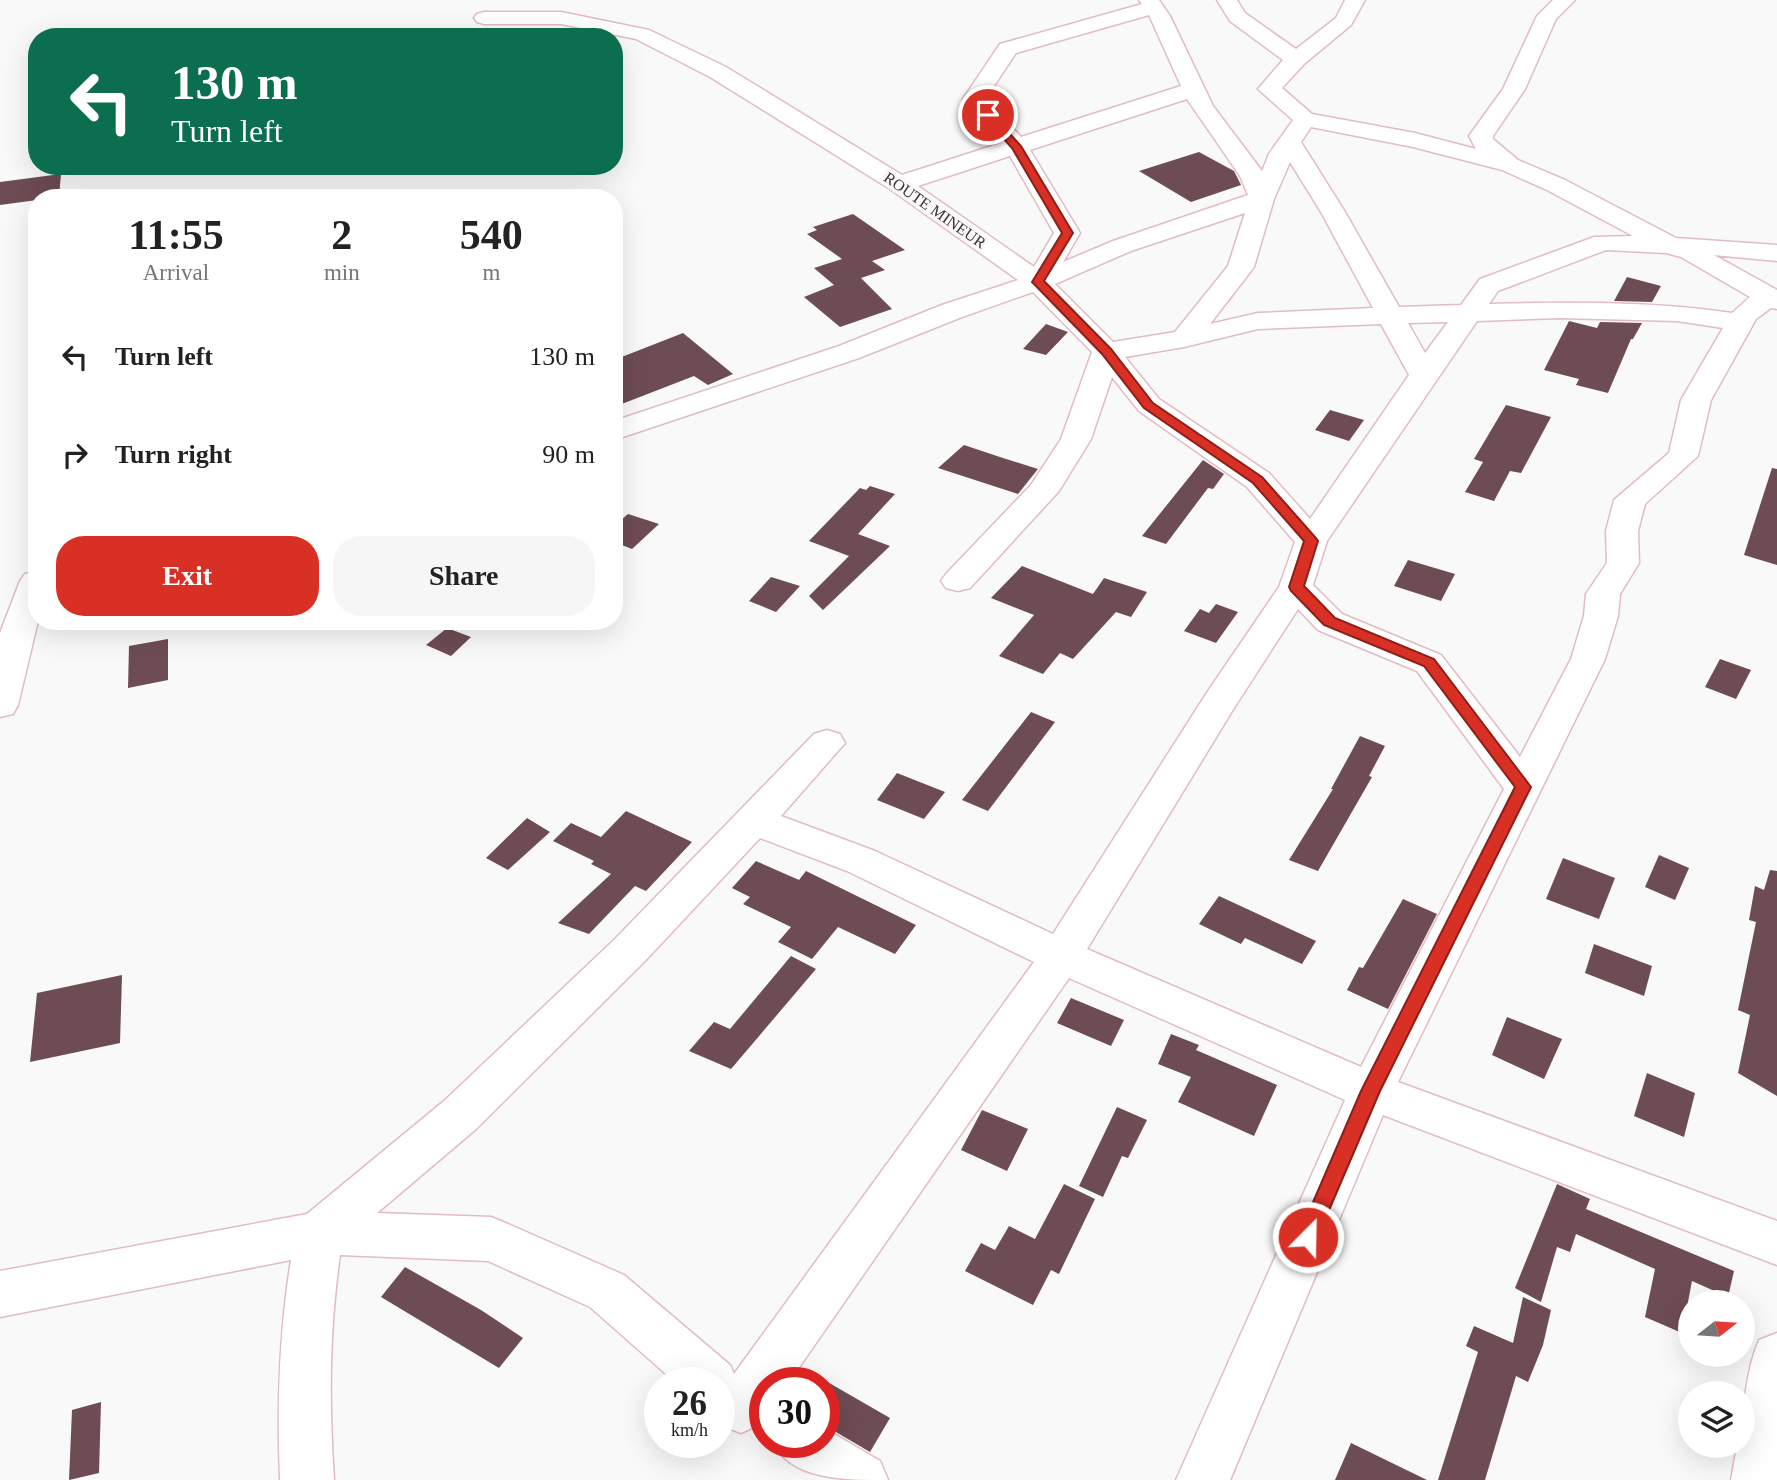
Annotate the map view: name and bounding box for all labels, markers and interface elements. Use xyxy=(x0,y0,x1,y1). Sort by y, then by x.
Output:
text: 130 m xyxy=(171,55,298,110)
icon: left xyxy=(56,56,147,147)
pin xyxy=(958,85,1018,145)
icon: arrive xyxy=(969,96,1007,134)
text: Turn left xyxy=(171,113,283,149)
street label: ROUTE MINEUR xyxy=(881,168,989,252)
text: 11:55 xyxy=(128,212,224,258)
text: 2 xyxy=(331,212,352,258)
text: 540 xyxy=(460,212,523,258)
text: Arrival xyxy=(143,260,209,285)
text: min xyxy=(324,260,360,285)
text: m xyxy=(482,260,500,285)
icon: left xyxy=(56,338,94,376)
text: Turn left xyxy=(115,342,213,371)
text: 130 m xyxy=(529,342,595,371)
icon: right xyxy=(56,436,94,474)
text: Turn right xyxy=(115,440,232,469)
text: 90 m xyxy=(542,440,595,469)
button: Exit xyxy=(56,536,319,616)
button: Share xyxy=(333,536,595,616)
position arrow xyxy=(1271,1200,1345,1274)
north arrow xyxy=(1678,1290,1755,1367)
map controls xyxy=(1678,1290,1755,1458)
speed limit sign: 30 xyxy=(749,1367,840,1458)
button: layers xyxy=(1678,1381,1755,1458)
text: 26 xyxy=(672,1384,707,1423)
text: km/h xyxy=(671,1420,708,1440)

